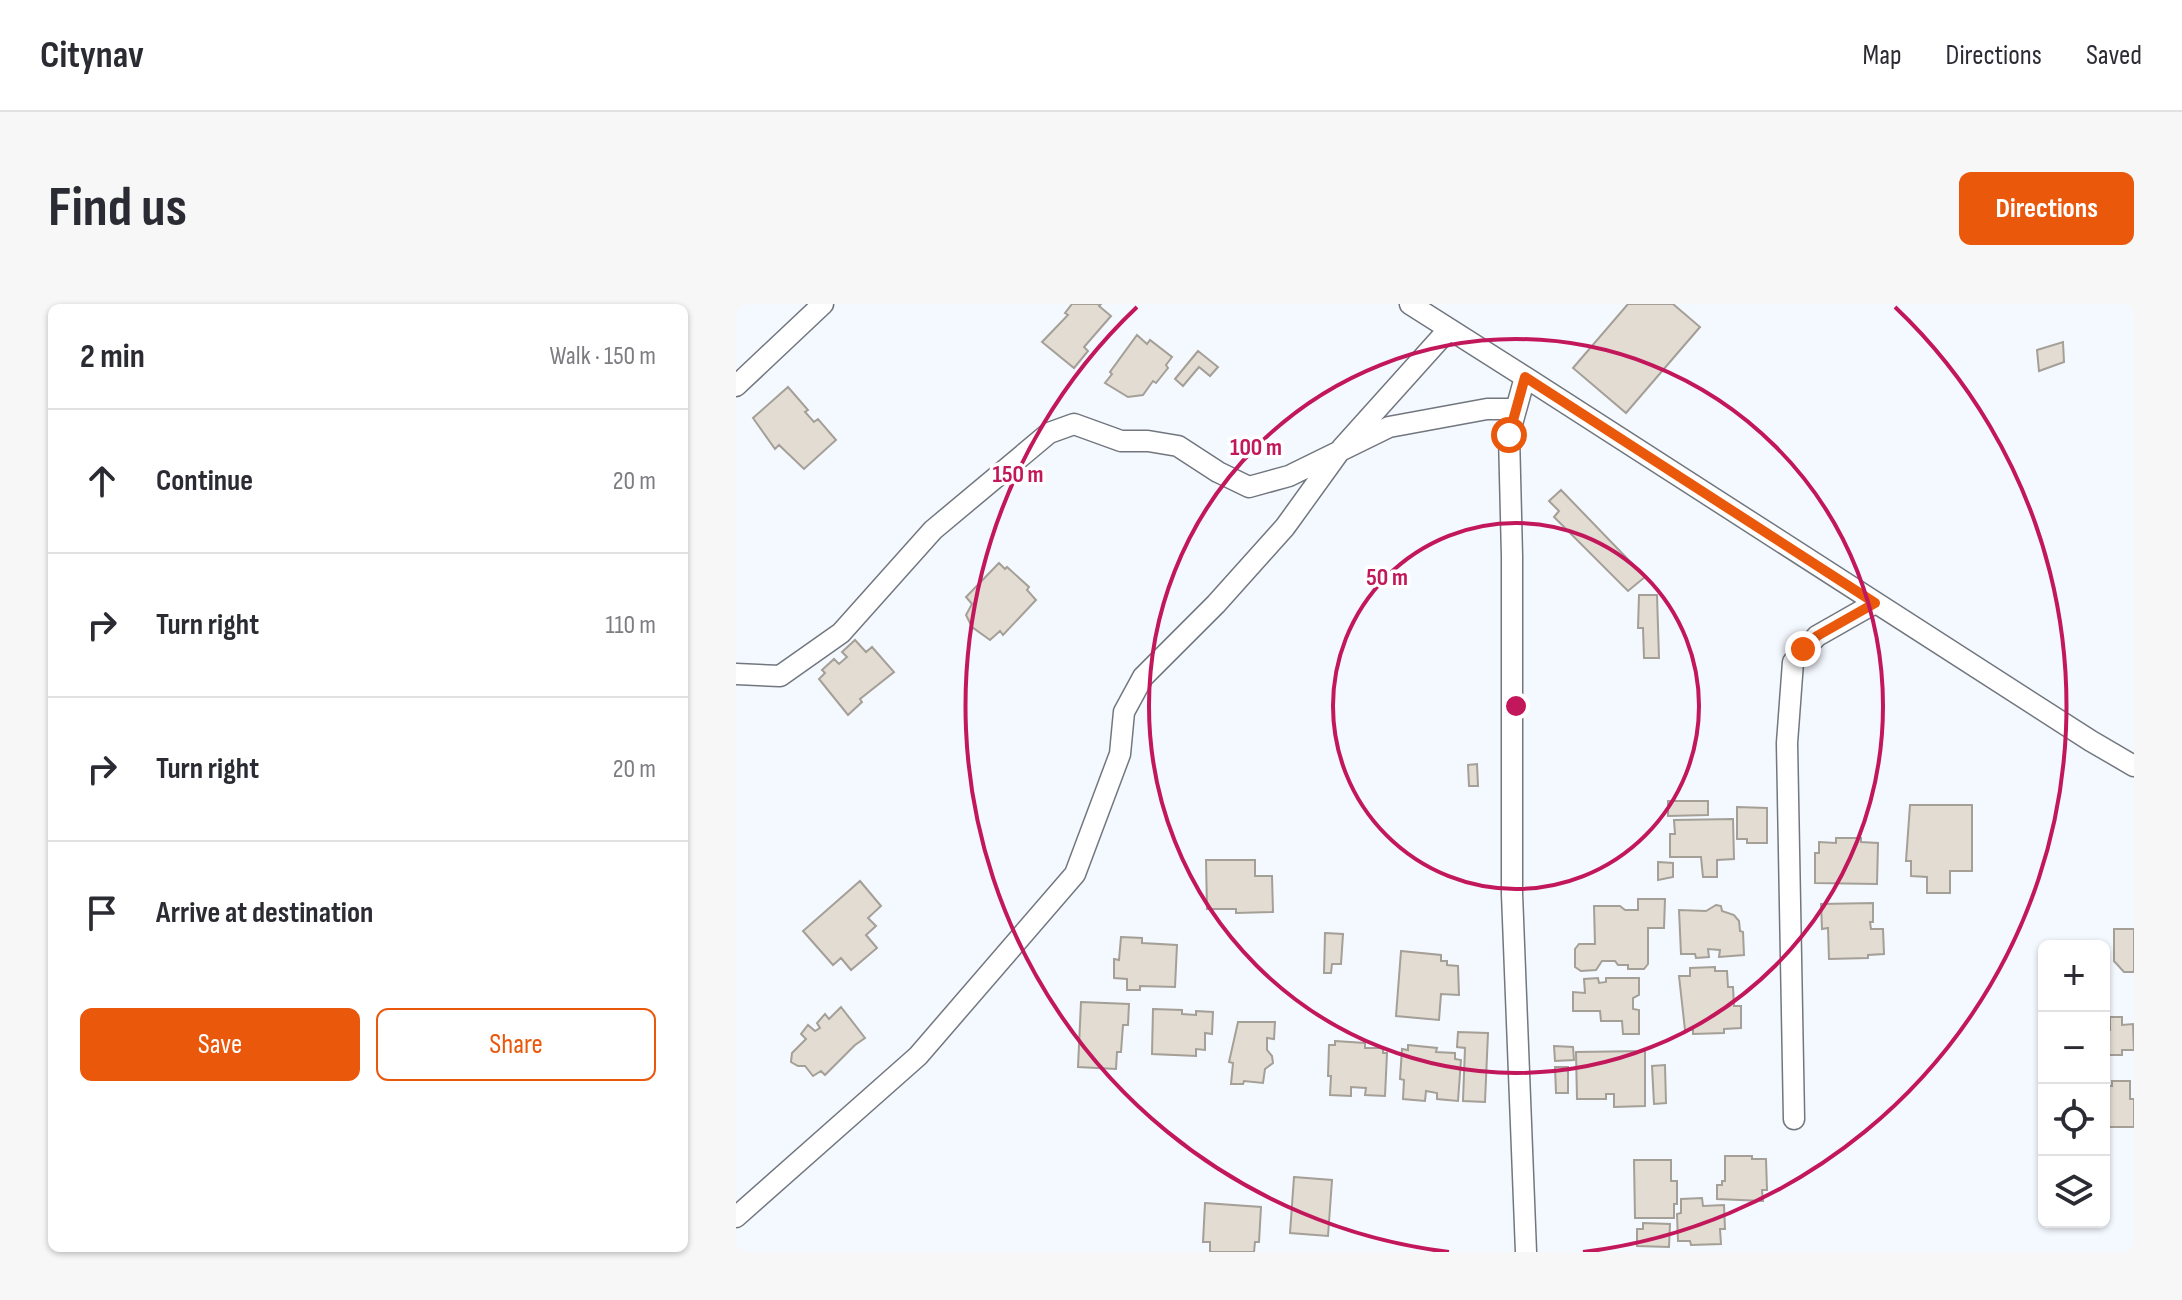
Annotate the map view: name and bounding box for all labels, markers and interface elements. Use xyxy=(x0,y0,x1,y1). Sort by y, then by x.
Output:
text: Citynav xyxy=(40,33,144,78)
text: Map xyxy=(1863,39,1902,72)
text: Directions xyxy=(1946,39,2042,72)
text: Saved xyxy=(2086,39,2142,72)
button: Directions xyxy=(1959,172,2134,245)
text: Find us xyxy=(48,175,187,242)
text: 2 min xyxy=(80,336,145,377)
text: Walk · 150 m xyxy=(550,341,656,372)
route start xyxy=(1491,417,1527,453)
text: 100 m xyxy=(1230,433,1282,462)
icon: ahead xyxy=(80,459,124,503)
text: 150 m xyxy=(992,460,1044,489)
text: Continue xyxy=(156,463,253,499)
text: 20 m xyxy=(613,466,656,497)
text: 50 m xyxy=(1366,563,1408,592)
icon: right xyxy=(80,603,124,647)
text: Turn right xyxy=(156,607,259,643)
text: 110 m xyxy=(605,610,656,641)
route end xyxy=(1785,631,1821,667)
centre of rings xyxy=(1502,692,1530,720)
icon: right xyxy=(80,747,124,791)
text: Turn right xyxy=(156,751,259,787)
text: 20 m xyxy=(613,754,656,785)
icon: arrive xyxy=(80,891,124,935)
text: Arrive at destination xyxy=(156,895,373,931)
map controls xyxy=(2038,940,2110,1228)
button: + xyxy=(2038,940,2110,1012)
button: Save xyxy=(80,1008,360,1081)
button: Share xyxy=(376,1008,656,1081)
button: − xyxy=(2038,1012,2110,1084)
button: locate xyxy=(2038,1084,2110,1156)
button: layers xyxy=(2038,1156,2110,1228)

